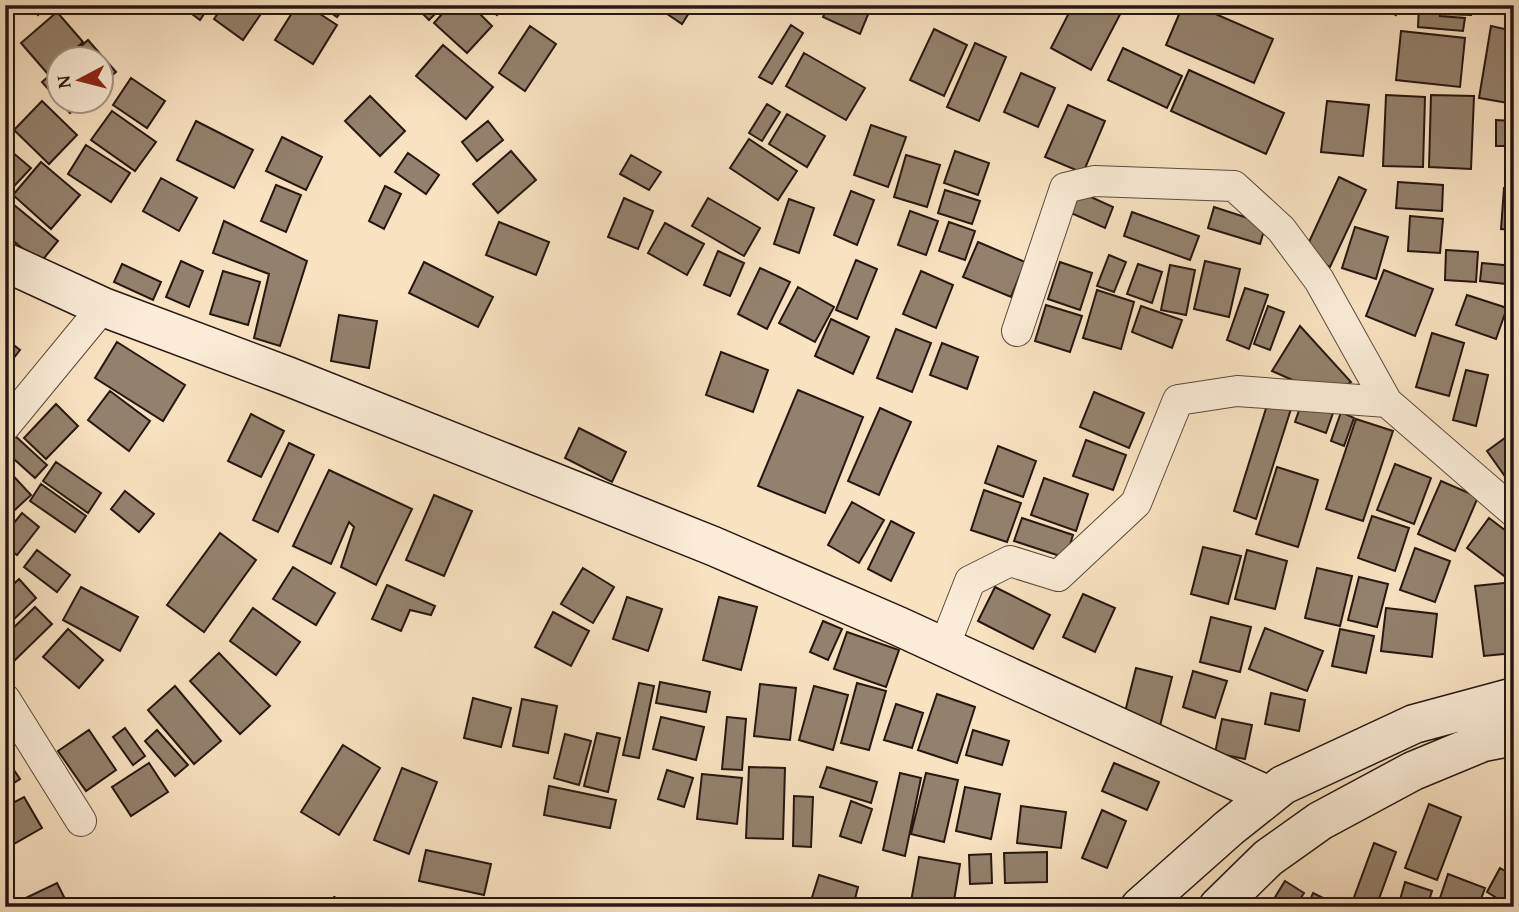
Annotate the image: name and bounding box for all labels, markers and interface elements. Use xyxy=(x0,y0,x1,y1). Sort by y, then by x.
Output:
north arrow xyxy=(46,46,116,116)
text: N xyxy=(48,74,78,90)

